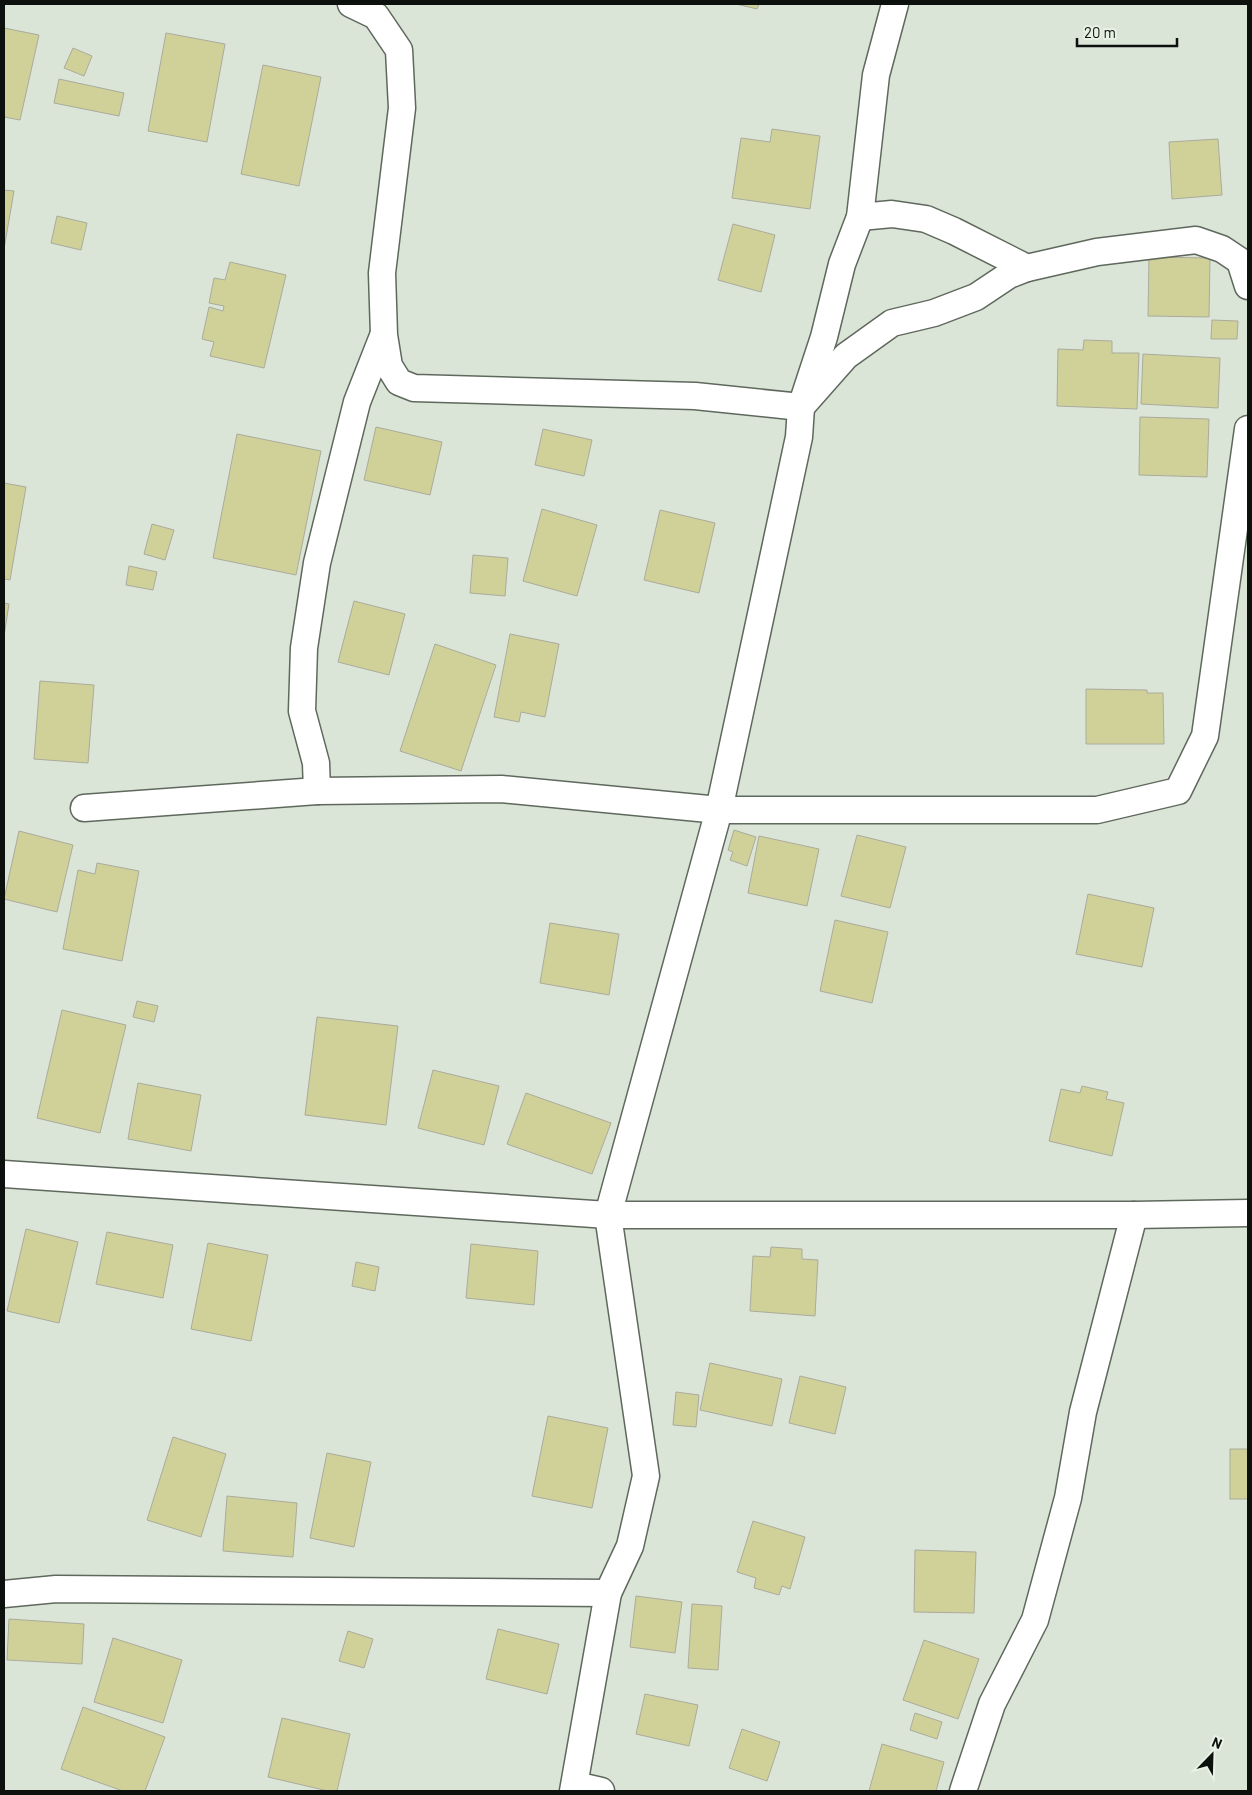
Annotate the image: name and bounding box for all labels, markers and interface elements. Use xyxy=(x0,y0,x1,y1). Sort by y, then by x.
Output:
scale bar xyxy=(1077,15,1177,47)
text: 20 m xyxy=(1084,23,1116,41)
north arrow xyxy=(1187,1730,1237,1780)
text: N xyxy=(1210,1733,1225,1752)

